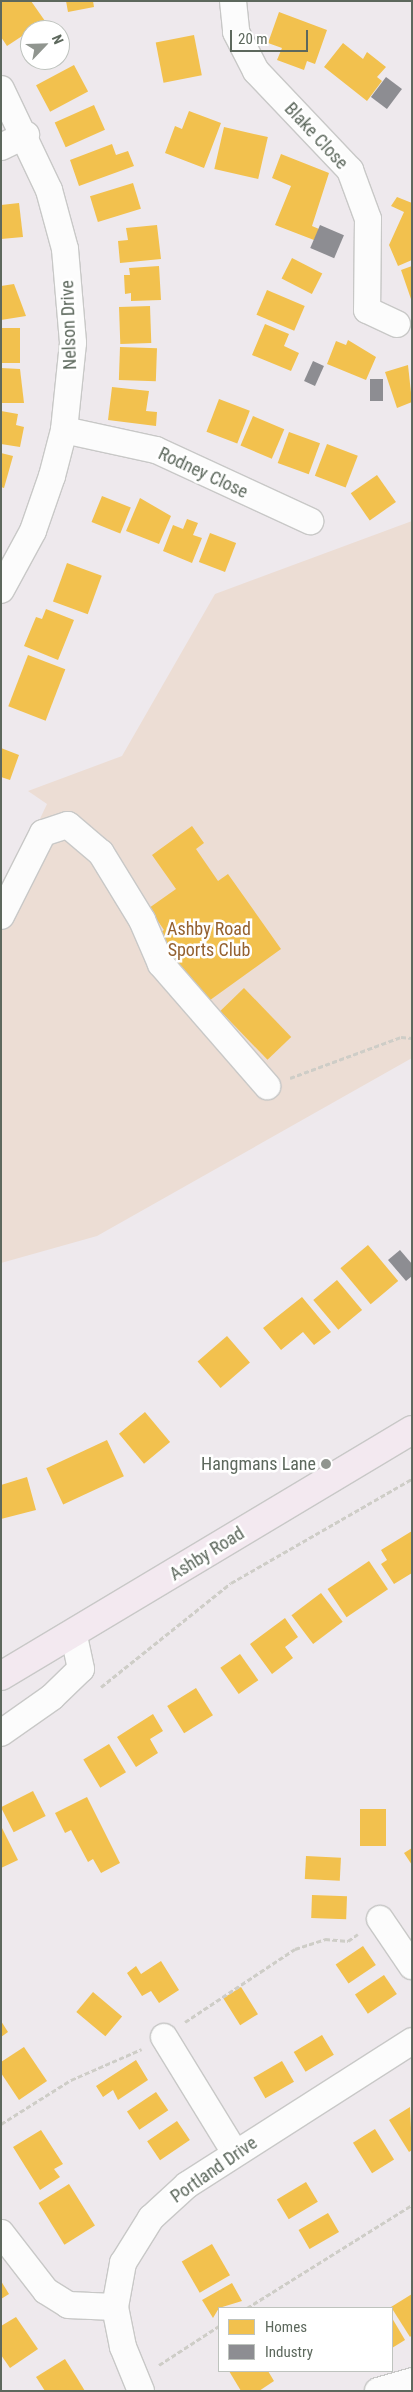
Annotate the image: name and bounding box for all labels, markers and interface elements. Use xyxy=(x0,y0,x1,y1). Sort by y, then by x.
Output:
north arrow xyxy=(20,20,70,70)
scale bar xyxy=(233,20,310,52)
text: 20 m xyxy=(238,30,268,48)
text: N xyxy=(49,32,67,46)
street label: Blake Close xyxy=(280,98,352,174)
street label: Nelson Drive xyxy=(57,280,81,370)
street label: Rodney Close xyxy=(155,443,251,503)
park label: Ashby Road Sports Club xyxy=(167,919,251,962)
place label: Hangmans Lane xyxy=(201,1453,316,1475)
marker: Hangmans Lane xyxy=(320,1458,332,1470)
street label: Ashby Road xyxy=(166,1523,248,1585)
street label: Portland Drive xyxy=(167,2132,261,2208)
legend xyxy=(218,2307,393,2372)
text: Homes xyxy=(265,2318,307,2336)
text: Industry xyxy=(265,2343,313,2361)

